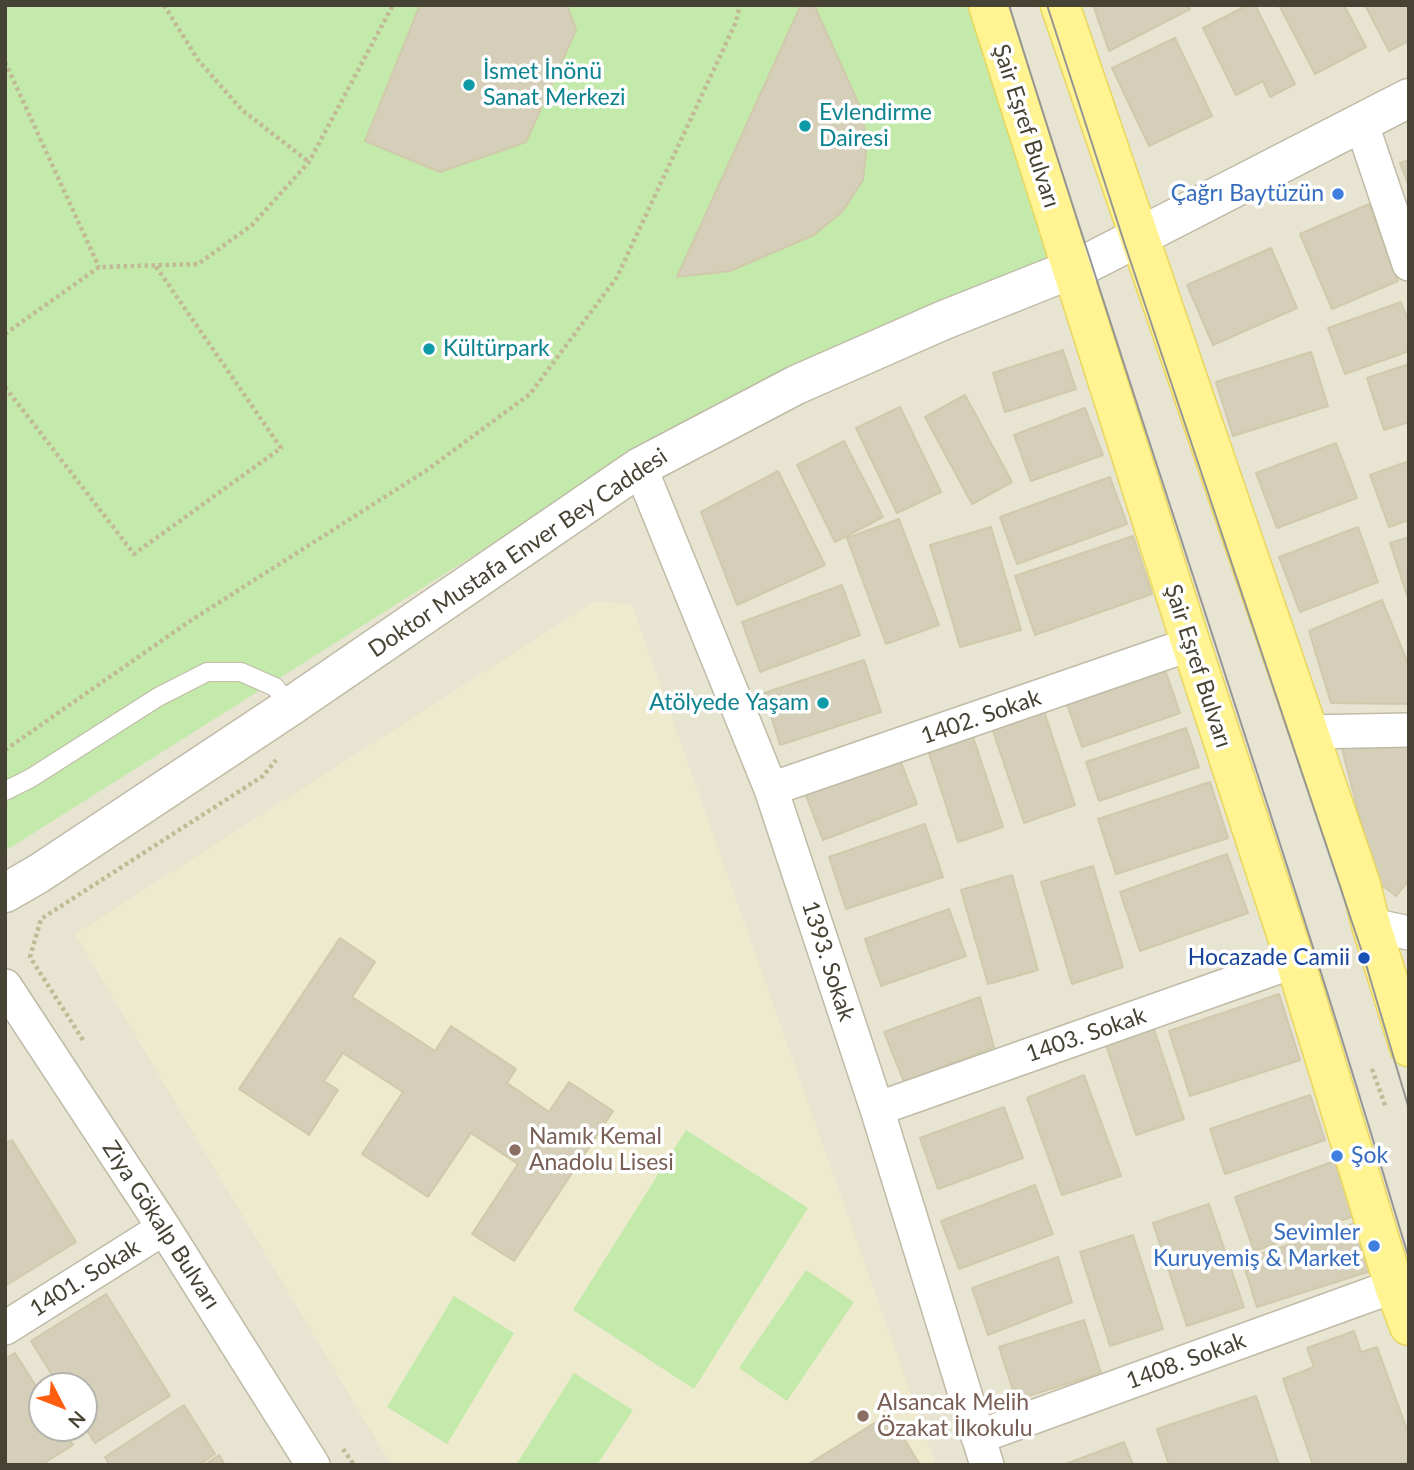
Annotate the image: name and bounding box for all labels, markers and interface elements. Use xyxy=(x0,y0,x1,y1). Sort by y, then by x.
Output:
street label: Şair Eşref Bulvarı xyxy=(987,41,1065,211)
place label: İsmet İnönü Sanat Merkezi xyxy=(483,58,626,112)
marker: İsmet İnönü Sanat Merkezi xyxy=(461,77,477,93)
place label: Evlendirme Dairesi xyxy=(819,99,932,153)
marker: Evlendirme Dairesi xyxy=(797,118,813,134)
place label: Çağrı Baytüzün xyxy=(1171,180,1324,208)
marker: Çağrı Baytüzün xyxy=(1330,186,1346,202)
place label: Kültürpark xyxy=(443,335,550,363)
marker: Kültürpark xyxy=(421,341,437,357)
street label: Doktor Mustafa Enver Bey Caddesi xyxy=(363,443,673,663)
street label: Şair Eşref Bulvarı xyxy=(1159,581,1237,751)
street label: 1402. Sokak xyxy=(917,684,1045,750)
place label: Atölyede Yaşam xyxy=(649,689,809,717)
marker: Atölyede Yaşam xyxy=(815,695,831,711)
street label: 1393. Sokak xyxy=(796,897,860,1025)
place label: Hocazade Camii xyxy=(1188,944,1350,972)
marker: Hocazade Camii xyxy=(1356,950,1372,966)
street label: 1403. Sokak xyxy=(1022,1002,1150,1068)
place label: Namık Kemal Anadolu Lisesi xyxy=(529,1123,674,1177)
street label: Ziya Gökalp Bulvarı xyxy=(96,1136,226,1314)
marker: Namık Kemal Anadolu Lisesi xyxy=(507,1142,523,1158)
place label: Şok xyxy=(1351,1142,1388,1170)
marker: Şok xyxy=(1329,1148,1345,1164)
place label: Sevimler Kuruyemiş & Market xyxy=(1153,1219,1360,1273)
street label: 1401. Sokak xyxy=(25,1233,145,1323)
marker: Sevimler Kuruyemiş & Market xyxy=(1366,1238,1382,1254)
street label: 1408. Sokak xyxy=(1123,1327,1249,1395)
north arrow xyxy=(28,1372,98,1442)
place label: Alsancak Melih Özakat İlkokulu xyxy=(877,1389,1033,1443)
text: N xyxy=(64,1407,91,1433)
marker: Alsancak Melih Özakat İlkokulu xyxy=(855,1408,871,1424)

